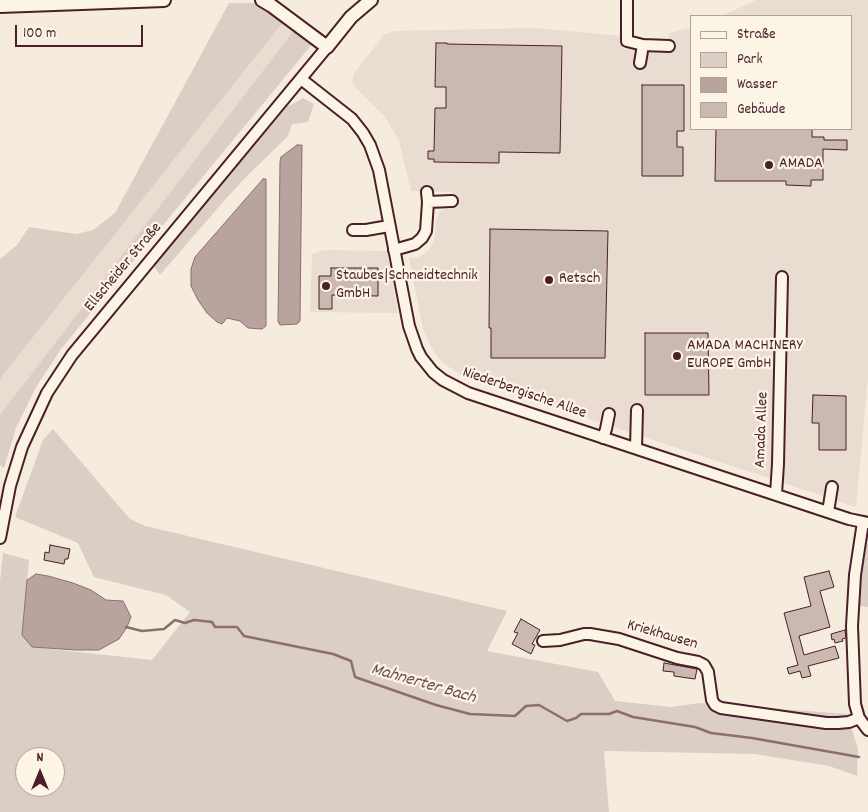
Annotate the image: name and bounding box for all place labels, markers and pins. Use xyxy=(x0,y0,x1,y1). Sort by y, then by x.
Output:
place label: AMADA xyxy=(779,155,823,175)
marker: AMADA xyxy=(763,159,775,171)
place label: Staubes|Schneidtechnik GmbH xyxy=(336,267,478,305)
place label: Retsch xyxy=(559,270,600,290)
marker: Retsch xyxy=(543,274,555,286)
marker: Staubes|Schneidtechnik GmbH xyxy=(320,280,332,292)
place label: AMADA MACHINERY EUROPE GmbH xyxy=(687,337,802,375)
marker: AMADA MACHINERY EUROPE GmbH xyxy=(671,350,683,362)

